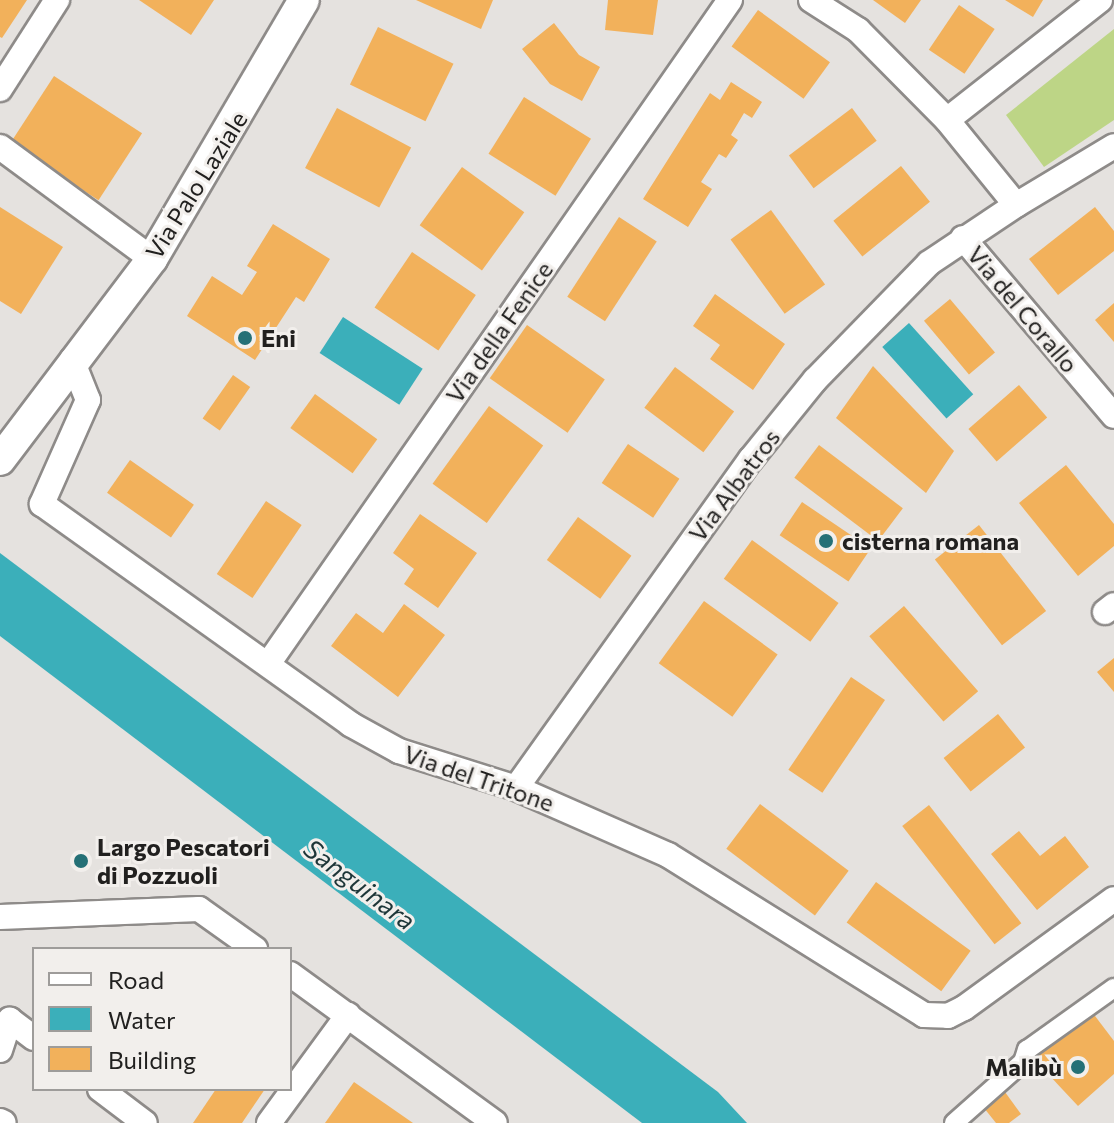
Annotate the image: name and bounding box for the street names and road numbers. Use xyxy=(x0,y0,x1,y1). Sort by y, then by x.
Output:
street label: Via Palo Laziale xyxy=(139,106,253,264)
street label: Via del Corallo xyxy=(962,240,1084,378)
street label: Via della Fenice xyxy=(440,256,558,408)
street label: Via Albatros xyxy=(682,423,786,547)
street label: Via del Tritone xyxy=(400,739,558,817)

